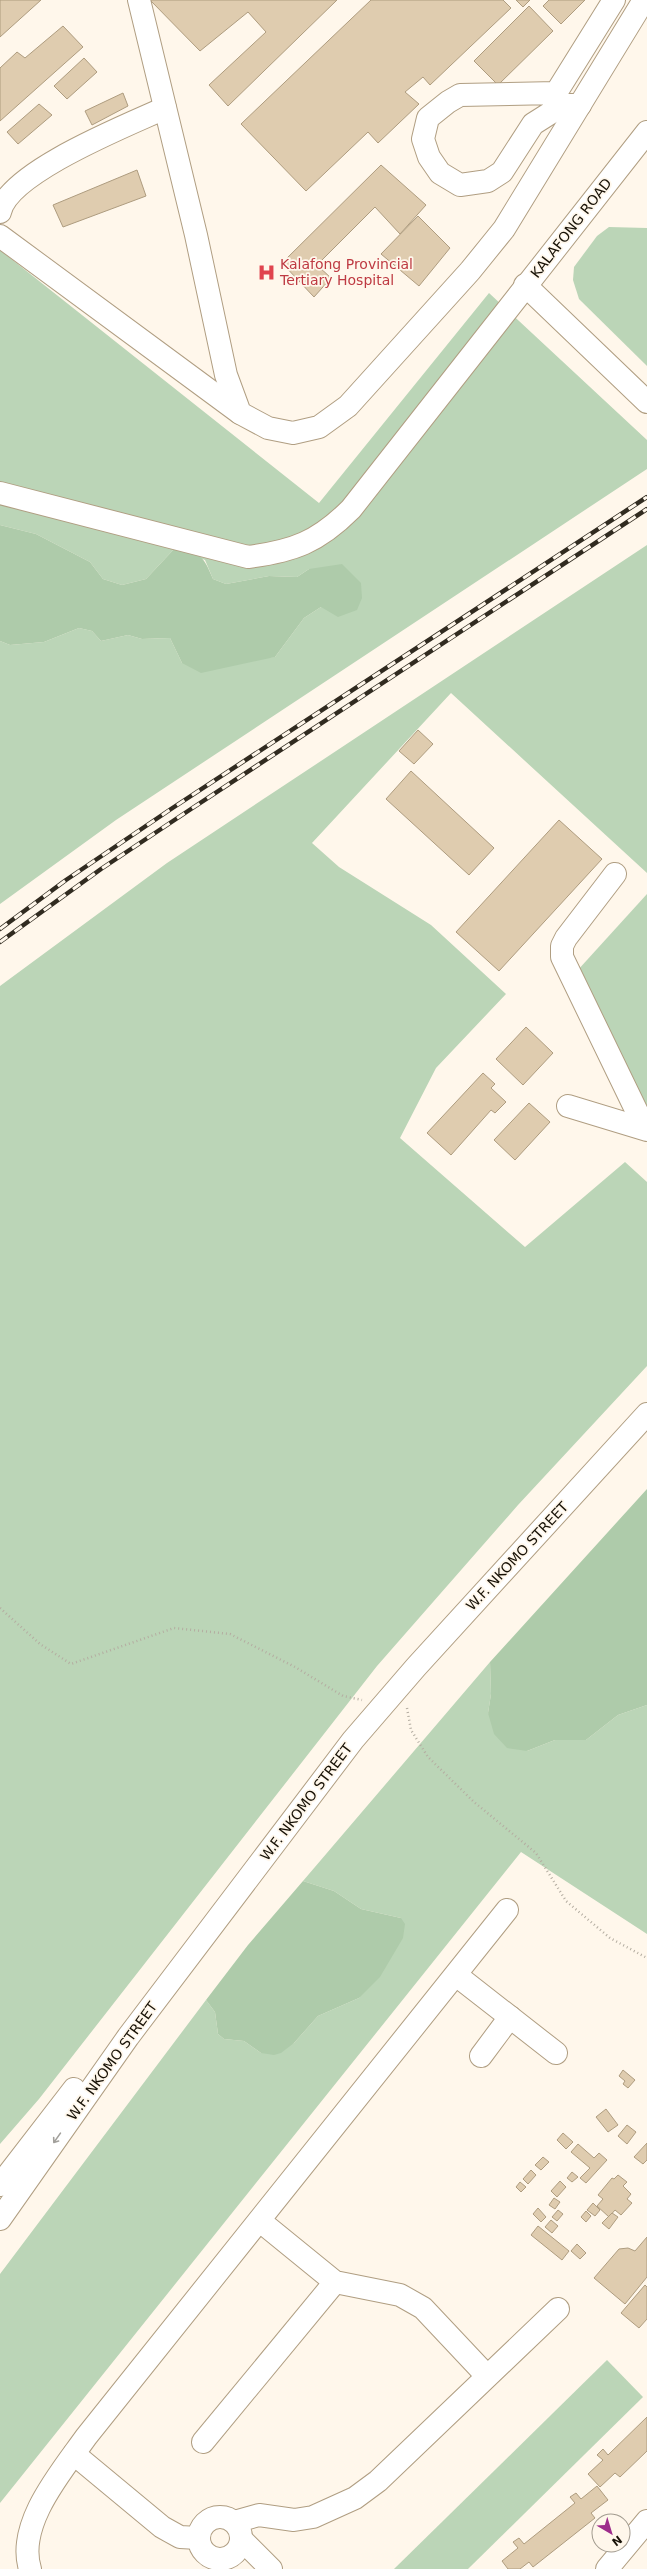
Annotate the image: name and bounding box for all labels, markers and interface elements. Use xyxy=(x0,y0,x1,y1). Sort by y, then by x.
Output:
street label: KALAFONG ROAD xyxy=(527,175,615,281)
place label: Kalafong Provincial Tertiary Hospital xyxy=(279,256,413,288)
hospital icon: Kalafong Provincial Tertiary Hospital xyxy=(257,262,277,282)
street label: W.F. NKOMO STREET xyxy=(463,1498,572,1613)
street label: W.F. NKOMO STREET xyxy=(257,1740,355,1864)
street label: W.F. NKOMO STREET xyxy=(64,1998,161,2123)
one-way arrow xyxy=(53,2132,61,2143)
north arrow xyxy=(591,2513,631,2553)
text: N xyxy=(609,2533,624,2548)

